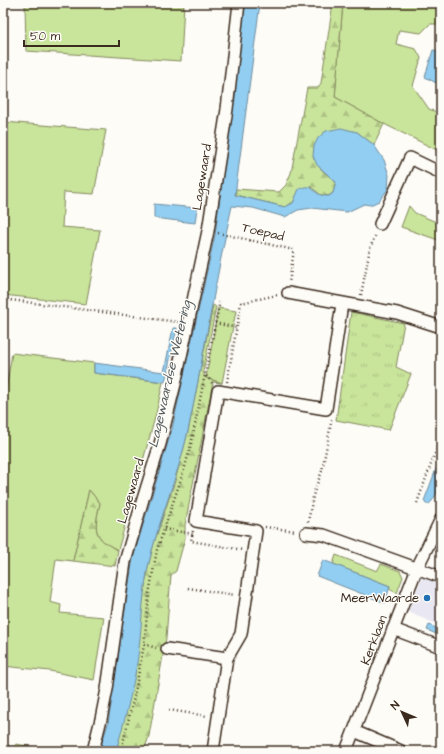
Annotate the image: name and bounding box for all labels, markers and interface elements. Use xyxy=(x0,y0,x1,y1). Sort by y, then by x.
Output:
scale bar xyxy=(24,22,119,48)
text: 50 m xyxy=(30,28,61,45)
street label: Lagewaard xyxy=(188,142,217,212)
street label: Toepad xyxy=(240,218,286,246)
water label: Lagewaardse Wetering xyxy=(143,298,197,449)
street label: Lagewaard xyxy=(113,456,150,526)
place label: MeerWaarde xyxy=(341,589,419,607)
marker: MeerWaarde xyxy=(422,593,432,603)
street label: Kerklaan xyxy=(356,612,392,667)
north arrow xyxy=(382,692,422,732)
text: N xyxy=(387,698,403,713)

